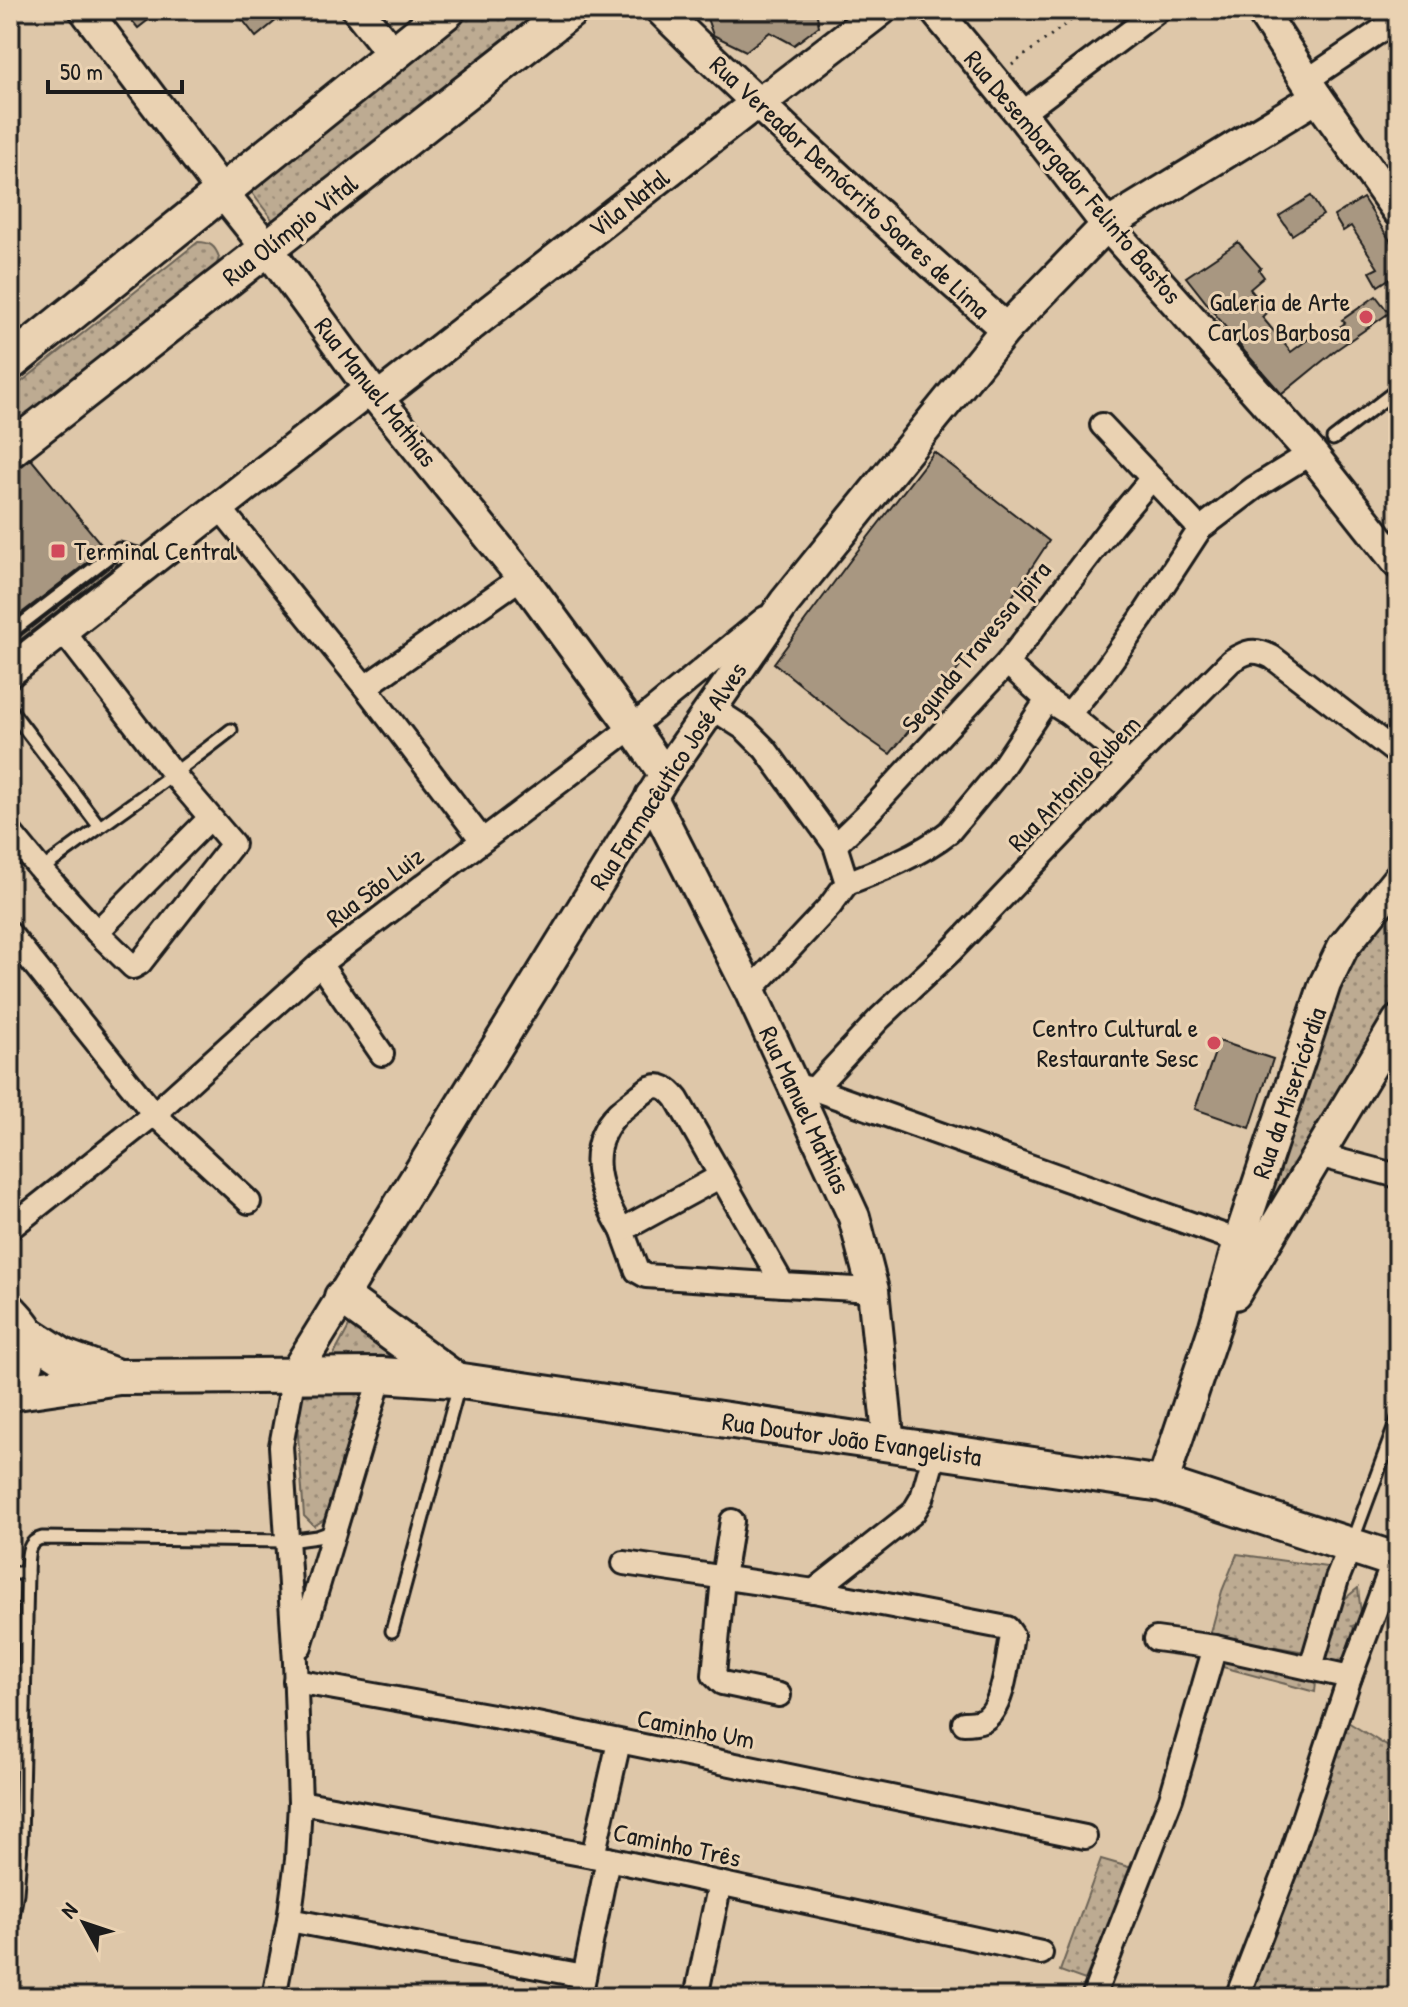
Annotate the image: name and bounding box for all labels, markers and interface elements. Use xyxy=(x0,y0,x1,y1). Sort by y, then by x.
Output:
street label: Rua Desembargador Felinto Bastos xyxy=(957,42,1190,311)
scale bar xyxy=(48,44,182,94)
street label: Rua Vereador Demócrito Soares de Lima xyxy=(703,47,998,326)
text: 50 m xyxy=(60,55,103,87)
street label: Vila Natal xyxy=(581,160,676,245)
street label: Rua Olímpio Vital xyxy=(215,166,365,294)
place label: Galeria de Arte Carlos Barbosa xyxy=(1207,284,1350,349)
marker: Galeria de Arte Carlos Barbosa xyxy=(1357,308,1375,326)
street label: Rua Manuel Mathias xyxy=(307,310,446,474)
place label: Terminal Central xyxy=(74,533,237,568)
marker: Terminal Central xyxy=(49,542,67,560)
street label: Segunda Travessa Ipira xyxy=(893,553,1058,740)
street label: Rua Farmacêutico José Alves xyxy=(581,655,754,896)
street label: Rua Antonio Rubem xyxy=(999,707,1148,859)
street label: Rua São Luiz xyxy=(319,838,431,935)
street label: Rua da Misericórdia xyxy=(1243,1003,1334,1183)
place label: Centro Cultural e Restaurante Sesc xyxy=(1032,1010,1198,1075)
street label: Rua Manuel Mathias xyxy=(751,1020,860,1199)
marker: Centro Cultural e Restaurante Sesc xyxy=(1205,1034,1223,1052)
street label: Rua Doutor João Evangelista xyxy=(720,1403,984,1474)
street label: Caminho Um xyxy=(634,1700,758,1757)
street label: Caminho Três xyxy=(610,1814,744,1875)
north arrow xyxy=(44,1883,124,1963)
text: N xyxy=(53,1896,84,1924)

